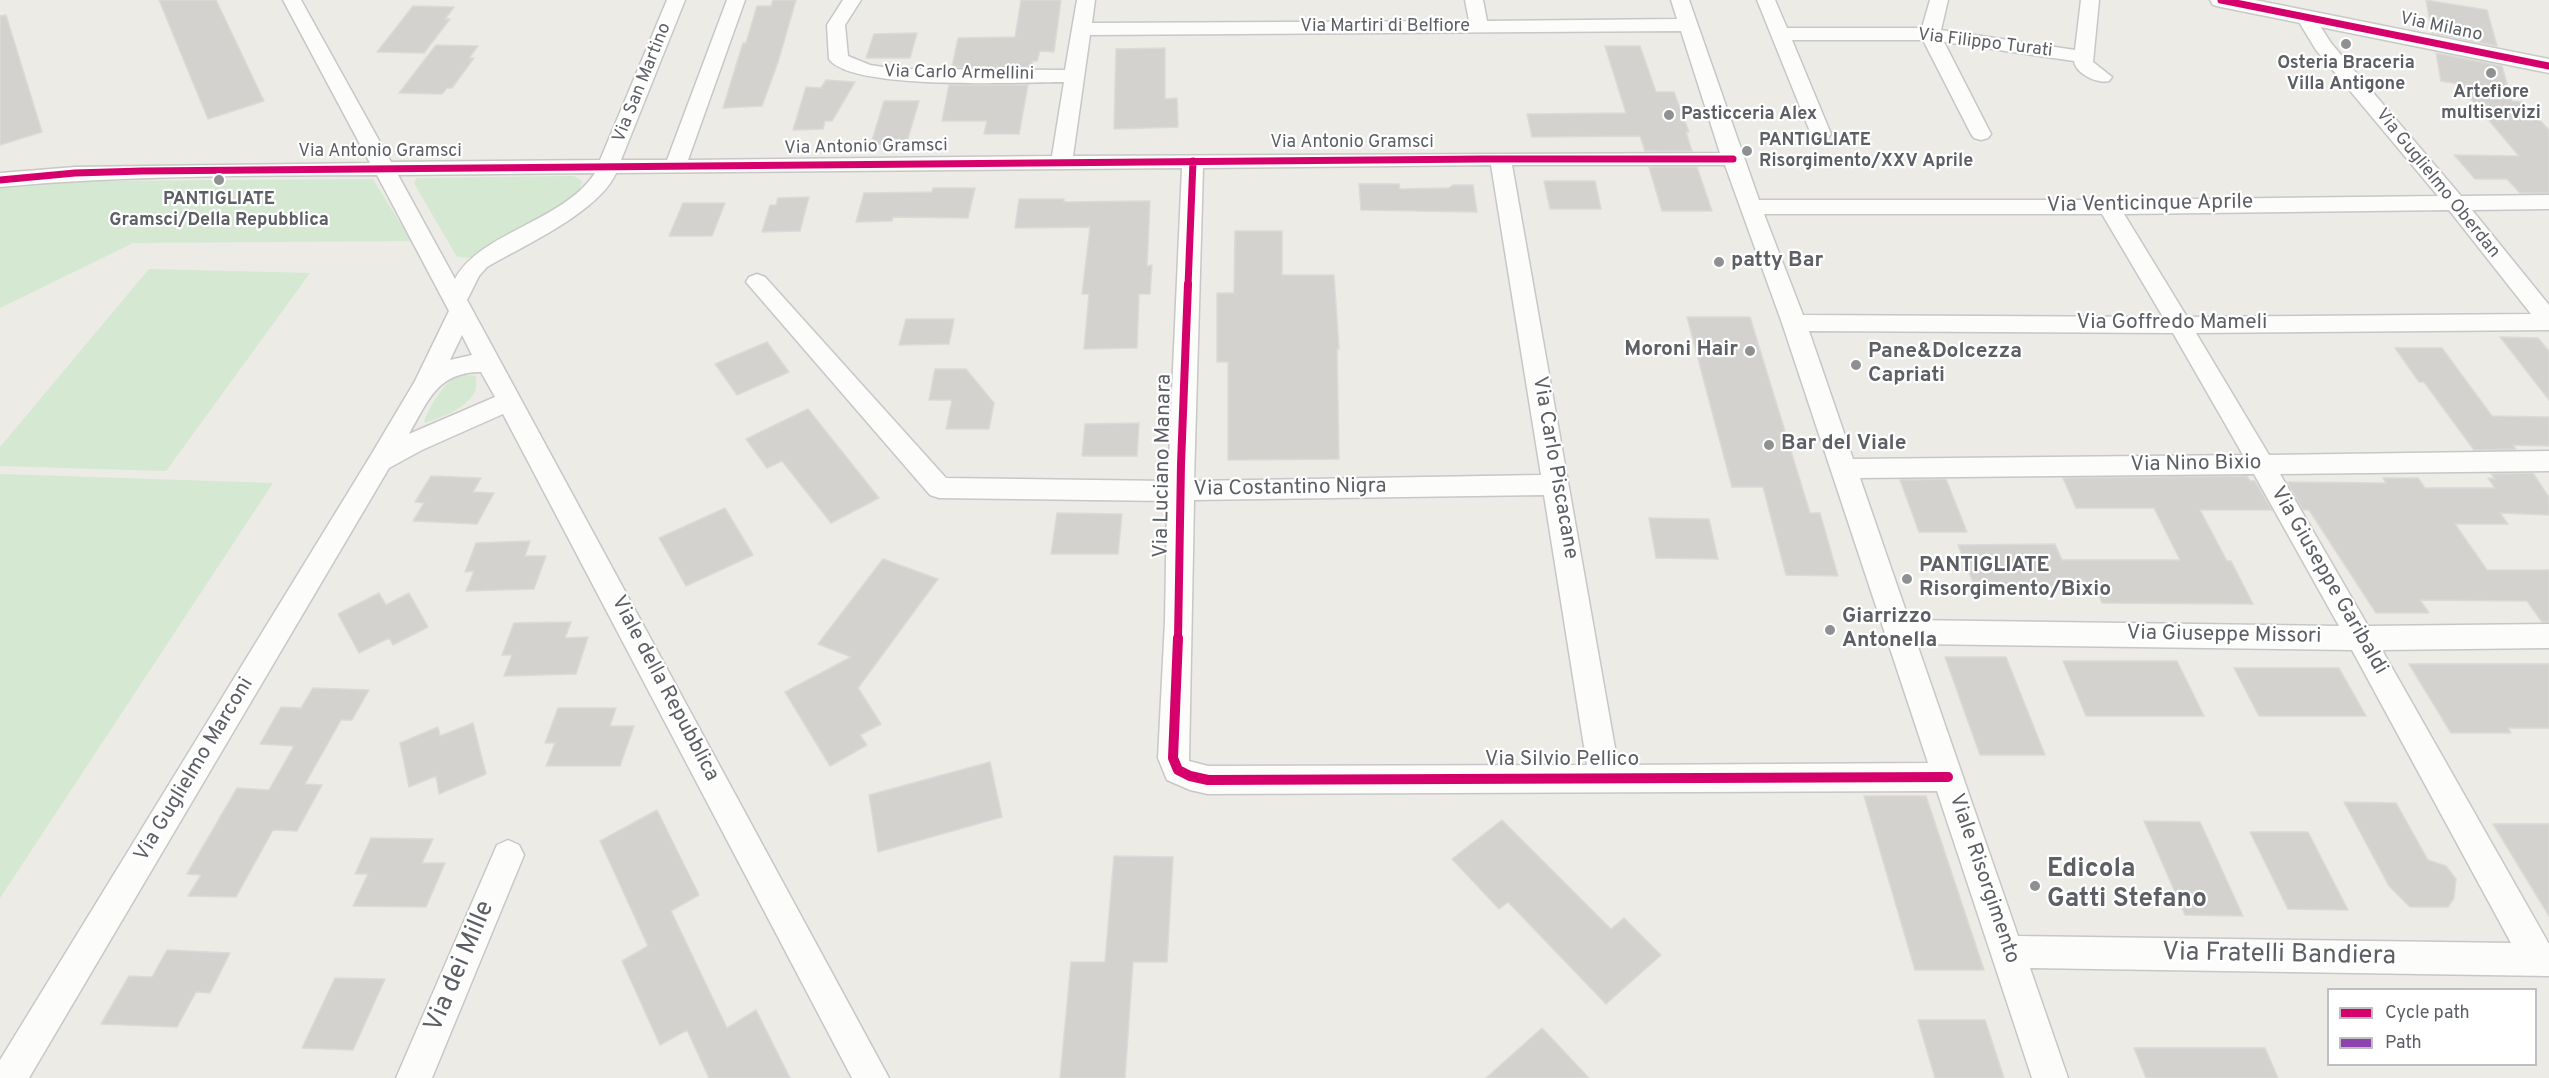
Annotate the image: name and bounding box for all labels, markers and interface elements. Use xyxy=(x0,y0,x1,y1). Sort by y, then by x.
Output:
street label: Via Milano xyxy=(2398,9,2484,47)
street label: Via Martiri di Belfiore xyxy=(1300,16,1470,38)
street label: Via San Martino xyxy=(609,20,677,146)
street label: Via Filippo Turati xyxy=(1916,25,2054,63)
marker: Osteria Braceria Villa Antigone xyxy=(2339,37,2353,51)
place label: Osteria Braceria Villa Antigone xyxy=(2277,53,2415,96)
street label: Via Carlo Armellini xyxy=(884,62,1034,86)
marker: Artefiore multiservizi xyxy=(2484,66,2498,80)
place label: Artefiore multiservizi xyxy=(2441,82,2541,124)
place label: Pasticceria Alex xyxy=(1681,104,1817,126)
street label: Via Guglielmo Oberdan xyxy=(2370,105,2504,263)
marker: Pasticceria Alex xyxy=(1662,108,1676,122)
place label: PANTIGLIATE Risorgimento/XXV Aprile xyxy=(1759,130,1973,172)
street label: Via Antonio Gramsci xyxy=(1270,132,1434,154)
street label: Via Antonio Gramsci xyxy=(784,136,948,160)
street label: Via Antonio Gramsci xyxy=(298,141,462,163)
marker: PANTIGLIATE Risorgimento/XXV Aprile xyxy=(1740,144,1754,158)
marker: PANTIGLIATE Gramsci/Della Repubblica xyxy=(212,173,226,187)
place label: PANTIGLIATE Gramsci/Della Repubblica xyxy=(109,189,329,232)
street label: Via Venticinque Aprile xyxy=(2047,191,2253,219)
place label: patty Bar xyxy=(1731,249,1823,275)
marker: patty Bar xyxy=(1712,255,1726,269)
street label: Via Goffredo Mameli xyxy=(2077,311,2267,337)
place label: Moroni Hair xyxy=(1624,338,1738,364)
place label: Pane&Dolcezza Capriati xyxy=(1868,340,2022,390)
marker: Moroni Hair xyxy=(1743,344,1757,358)
marker: Pane&Dolcezza Capriati xyxy=(1849,358,1863,372)
street label: Via Luciano Manara xyxy=(1150,374,1178,558)
street label: Via Carlo Piscacane xyxy=(1526,375,1582,561)
place label: Bar del Viale xyxy=(1781,432,1906,458)
marker: Bar del Viale xyxy=(1762,438,1776,452)
street label: Via Nino Bixio xyxy=(2130,451,2262,479)
street label: Via Costantino Nigra xyxy=(1193,475,1387,503)
street label: Via Giuseppe Garibaldi xyxy=(2264,483,2392,679)
place label: PANTIGLIATE Risorgimento/Bixio xyxy=(1919,554,2111,604)
marker: PANTIGLIATE Risorgimento/Bixio xyxy=(1900,572,1914,586)
street label: Viale della Repubblica xyxy=(604,592,724,786)
place label: Giarrizzo Antonella xyxy=(1842,605,1937,655)
street label: Via Giuseppe Missori xyxy=(2126,622,2322,650)
marker: Giarrizzo Antonella xyxy=(1823,623,1837,637)
street label: Via Guglielmo Marconi xyxy=(130,673,260,867)
street label: Via Silvio Pellico xyxy=(1485,748,1639,774)
street label: Viale Risorgimento xyxy=(1942,791,2024,967)
place label: Edicola Gatti Stefano xyxy=(2047,855,2207,916)
marker: Edicola Gatti Stefano xyxy=(2028,879,2042,893)
street label: Via dei Mille xyxy=(419,897,503,1037)
street label: Via Fratelli Bandiera xyxy=(2162,938,2396,974)
legend xyxy=(2327,988,2537,1066)
text: Cycle path xyxy=(2385,1002,2470,1025)
text: Path xyxy=(2385,1032,2422,1055)

